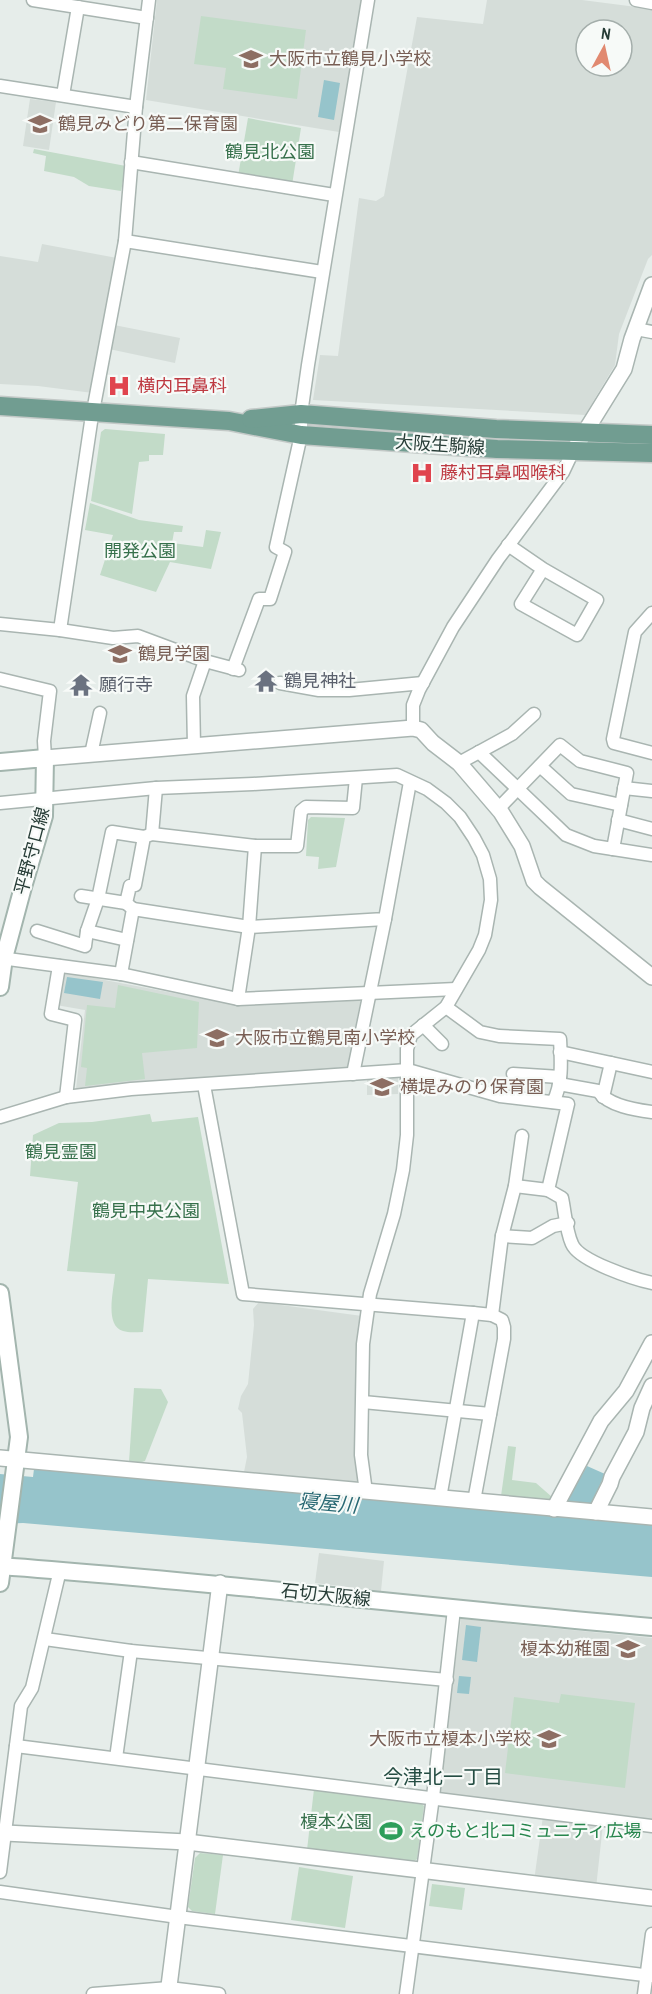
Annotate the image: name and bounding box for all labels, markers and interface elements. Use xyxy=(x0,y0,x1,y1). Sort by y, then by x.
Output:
north arrow xyxy=(574,18,634,78)
text: N xyxy=(600,22,612,45)
school or university icon: 大阪市立鶴見小学校 xyxy=(238,46,264,72)
place label: 大阪市立鶴見小学校 xyxy=(269,46,431,71)
school or university icon: 鶴見みどり第二保育園 xyxy=(27,111,53,137)
place label: 鶴見みどり第二保育園 xyxy=(58,111,238,136)
park label: 鶴見北公園 xyxy=(225,139,315,164)
hospital icon: 横内耳鼻科 xyxy=(106,373,132,399)
place label: 横内耳鼻科 xyxy=(137,373,227,398)
street label: 大阪生駒線 xyxy=(394,429,486,460)
hospital icon: 藤村耳鼻咽喉科 xyxy=(409,460,435,486)
place label: 藤村耳鼻咽喉科 xyxy=(440,460,566,485)
park label: 開発公園 xyxy=(104,538,176,563)
school or university icon: 鶴見学園 xyxy=(107,641,133,667)
place label: 鶴見学園 xyxy=(138,641,210,666)
temple icon: 鶴見神社 xyxy=(253,668,279,694)
place label: 鶴見神社 xyxy=(284,668,356,693)
temple icon: 願行寺 xyxy=(68,672,94,698)
place label: 願行寺 xyxy=(99,672,153,697)
street label: 平野守口線 xyxy=(8,804,55,898)
school or university icon: 大阪市立鶴見南小学校 xyxy=(204,1025,230,1051)
place label: 大阪市立鶴見南小学校 xyxy=(235,1025,415,1050)
school or university icon: 横堤みのり保育園 xyxy=(369,1074,395,1100)
place label: 横堤みのり保育園 xyxy=(400,1074,544,1099)
park label: 鶴見霊園 xyxy=(25,1139,97,1164)
park label: 鶴見中央公園 xyxy=(92,1198,200,1223)
water label: 寝屋川 xyxy=(297,1486,361,1519)
street label: 石切大阪線 xyxy=(280,1577,372,1612)
place label: 榎本幼稚園 xyxy=(520,1636,610,1661)
school or university icon: 榎本幼稚園 xyxy=(615,1636,641,1662)
place label: 大阪市立榎本小学校 xyxy=(369,1726,531,1751)
school or university icon: 大阪市立榎本小学校 xyxy=(536,1726,562,1752)
district label: 今津北一丁目 xyxy=(383,1763,503,1790)
park label: 榎本公園 xyxy=(300,1809,372,1834)
sports icon: えのもと北コミュニティ広場 xyxy=(378,1818,404,1844)
place label: えのもと北コミュニティ広場 xyxy=(409,1818,642,1843)

